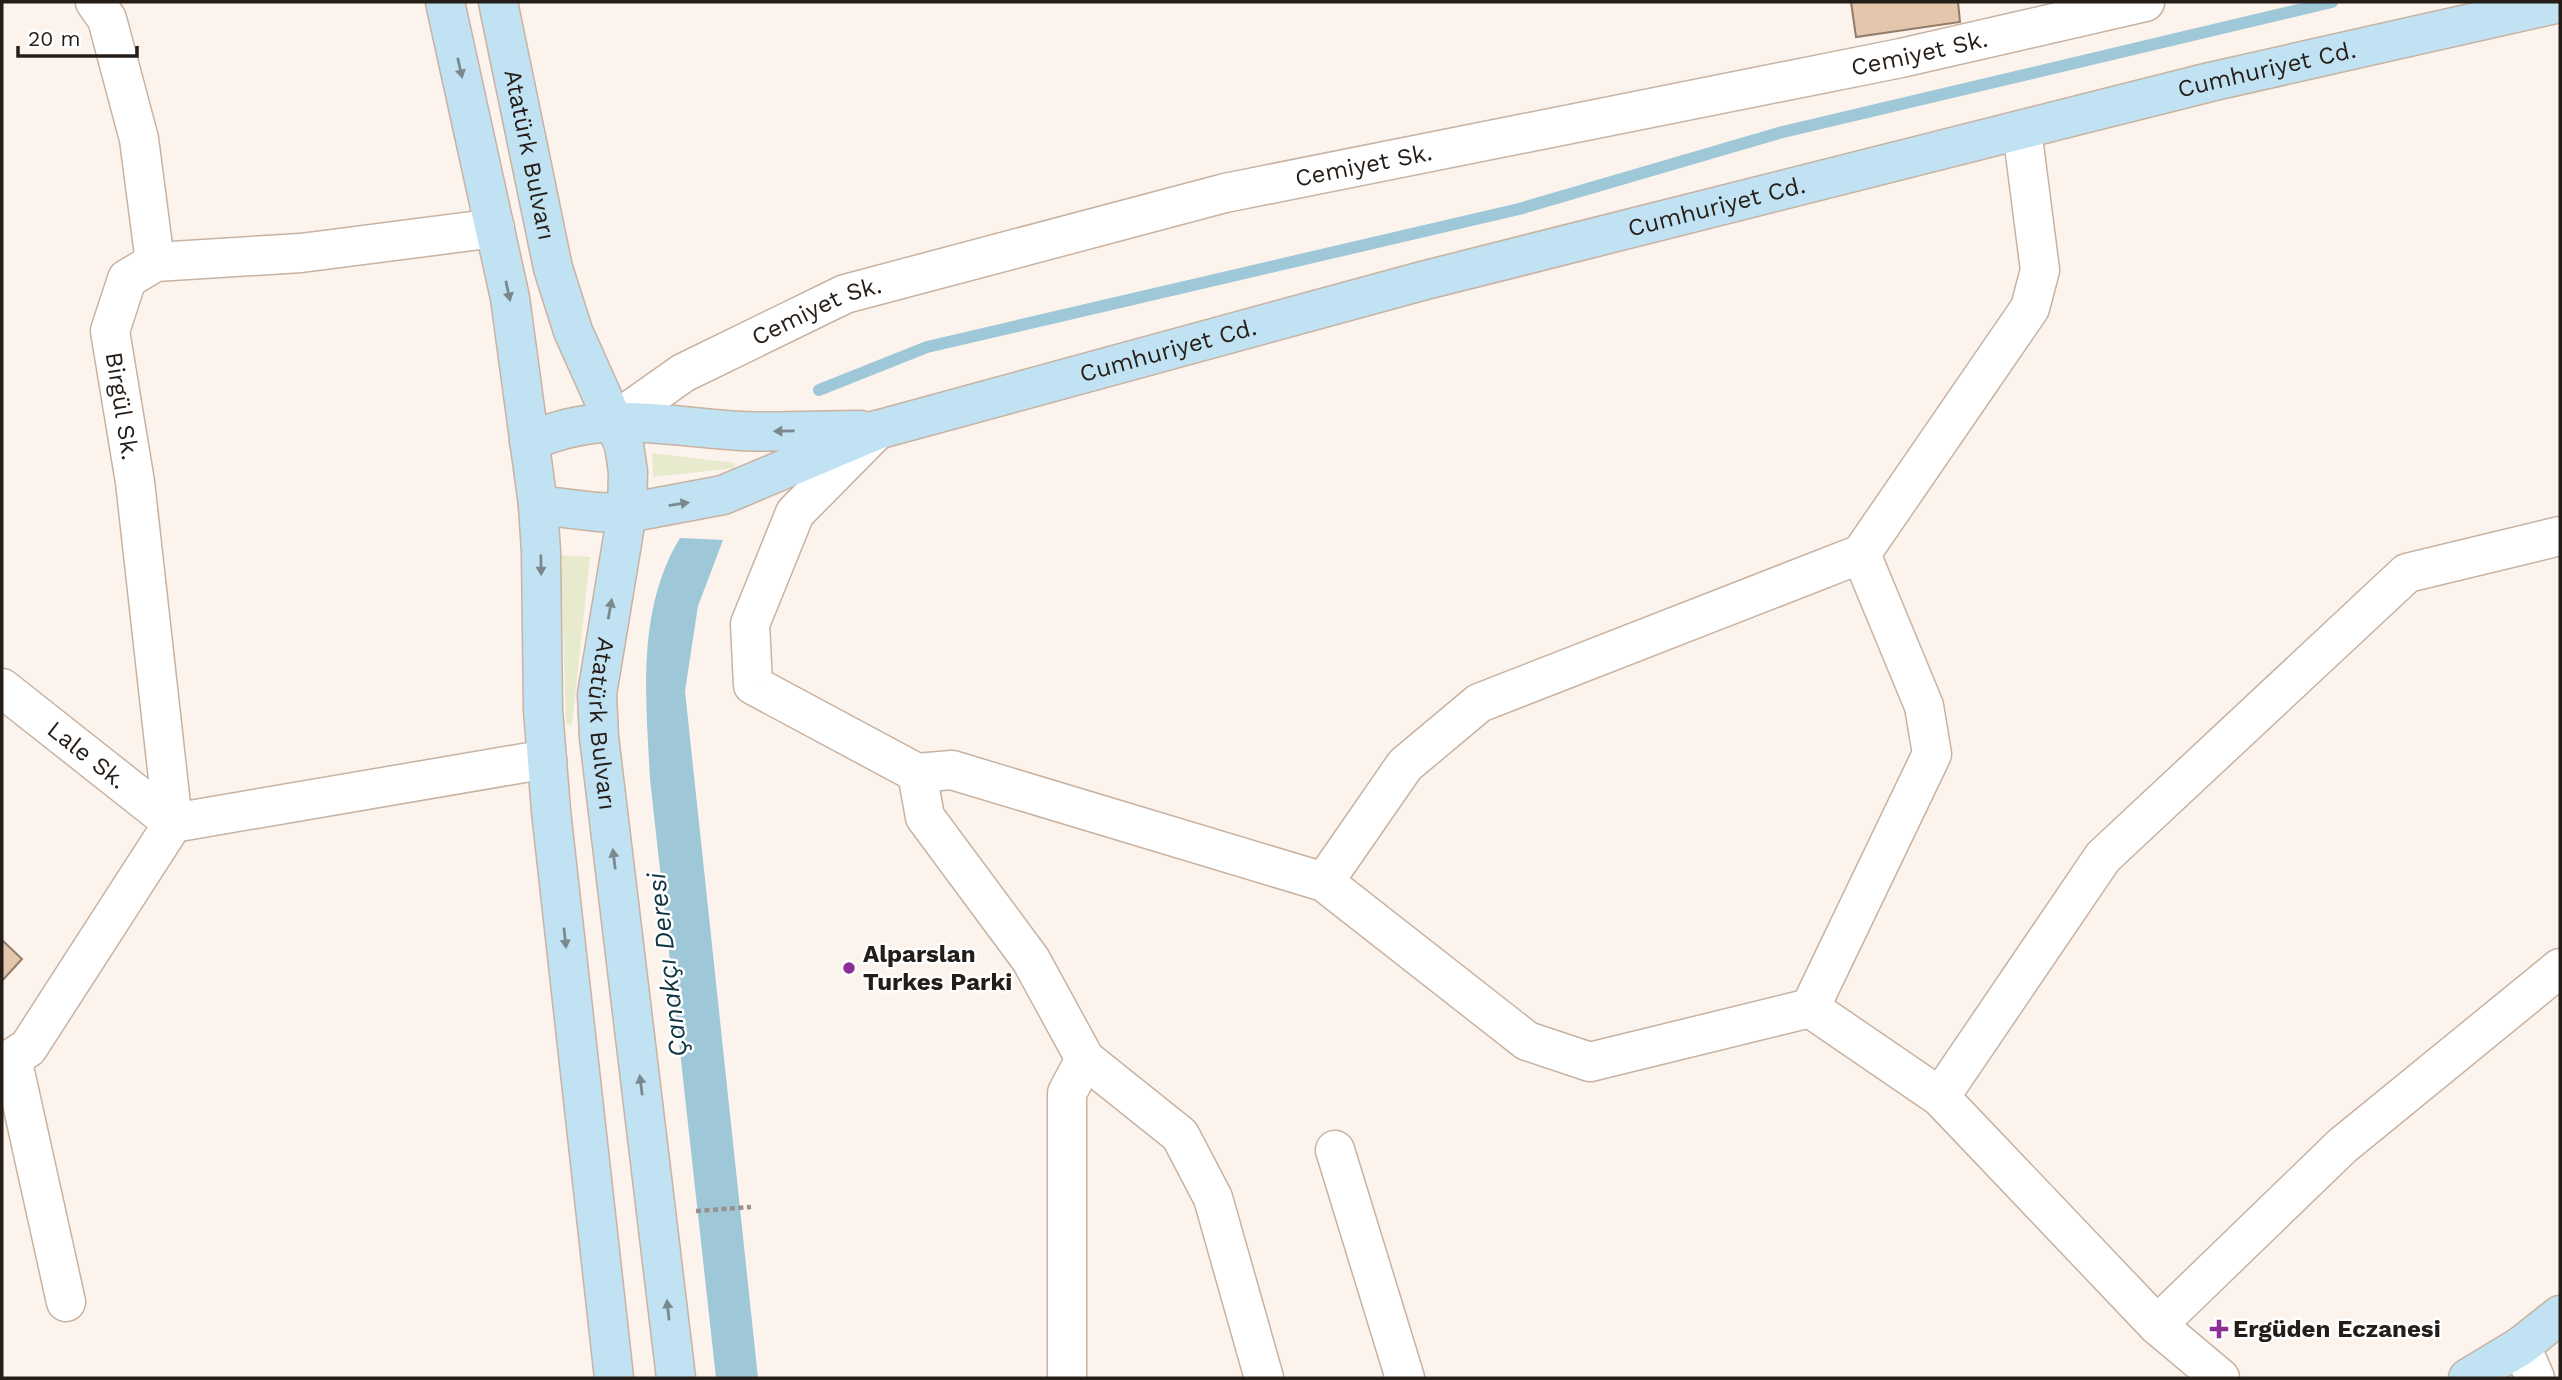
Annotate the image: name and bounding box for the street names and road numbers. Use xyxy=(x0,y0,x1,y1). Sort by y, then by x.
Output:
street label: Cemiyet Sk. xyxy=(1849,25,1990,82)
street label: Cumhuriyet Cd. xyxy=(2175,36,2358,104)
street label: Atatürk Bulvarı xyxy=(498,67,561,243)
street label: Cemiyet Sk. xyxy=(1293,138,1435,193)
street label: Cumhuriyet Cd. xyxy=(1625,171,1808,242)
street label: Cemiyet Sk. xyxy=(747,271,884,351)
street label: Cumhuriyet Cd. xyxy=(1077,313,1260,388)
street label: Birgül Sk. xyxy=(100,350,144,462)
street label: Atatürk Bulvarı xyxy=(582,635,622,811)
street label: Lale Sk. xyxy=(42,715,132,795)

